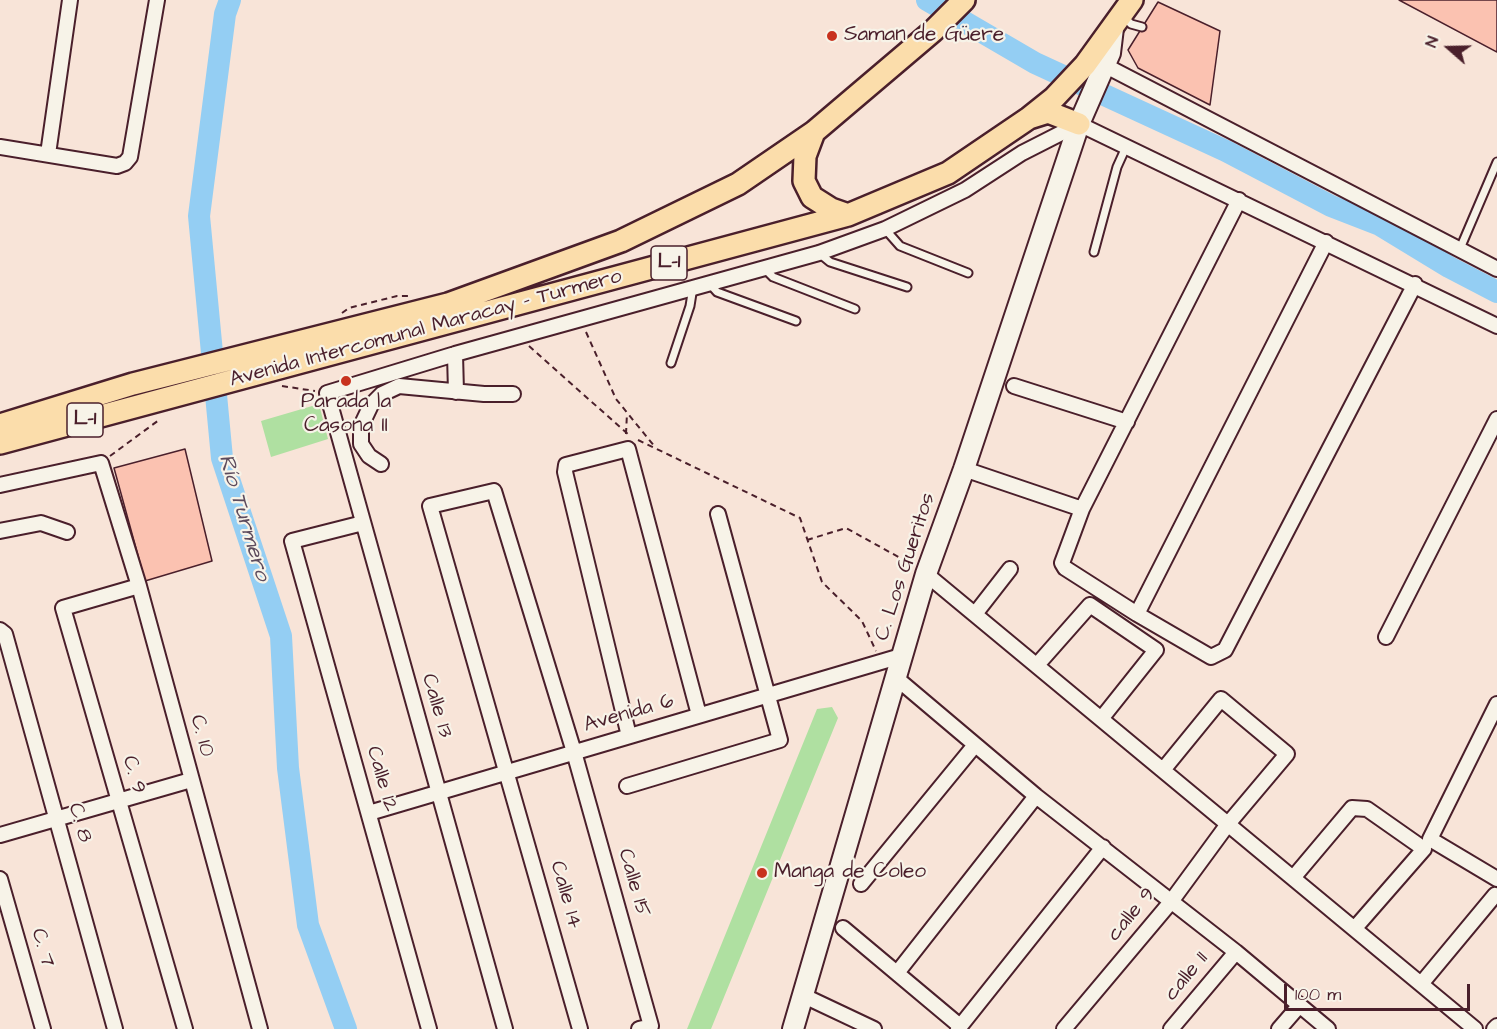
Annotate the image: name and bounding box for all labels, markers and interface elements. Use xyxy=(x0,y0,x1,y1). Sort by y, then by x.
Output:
north arrow xyxy=(1419,18,1479,78)
place label: Saman de Güere xyxy=(844,23,1004,49)
marker: Saman de Güere xyxy=(825,29,839,43)
text: N xyxy=(1420,33,1444,50)
road number: L-1 xyxy=(651,246,687,280)
street label: Avenida Intercomunal Maracay - Turmero xyxy=(227,264,625,394)
marker: Parada la Casona II xyxy=(339,374,353,388)
place label: Parada la Casona II xyxy=(301,390,391,440)
road number: L-1 xyxy=(67,403,103,437)
water label: Río Turmero xyxy=(211,452,275,584)
street label: C. Los Gueritos xyxy=(870,490,942,644)
street label: Calle 13 xyxy=(415,671,457,741)
street label: Avenida 6 xyxy=(581,689,677,739)
street label: C. 10 xyxy=(183,712,219,760)
street label: Calle 12 xyxy=(360,744,402,814)
street label: C. 9 xyxy=(116,753,150,797)
street label: C. 8 xyxy=(61,800,97,846)
street label: Calle 15 xyxy=(611,846,655,920)
street label: Calle 14 xyxy=(543,858,587,932)
place label: Manga de Coleo xyxy=(774,860,926,886)
marker: Manga de Coleo xyxy=(755,866,769,880)
street label: calle 9 xyxy=(1102,883,1162,947)
street label: C. 7 xyxy=(24,926,60,970)
street label: calle 11 xyxy=(1159,948,1215,1006)
scale bar xyxy=(1287,972,1473,1010)
text: 100 m xyxy=(1295,982,1341,1007)

